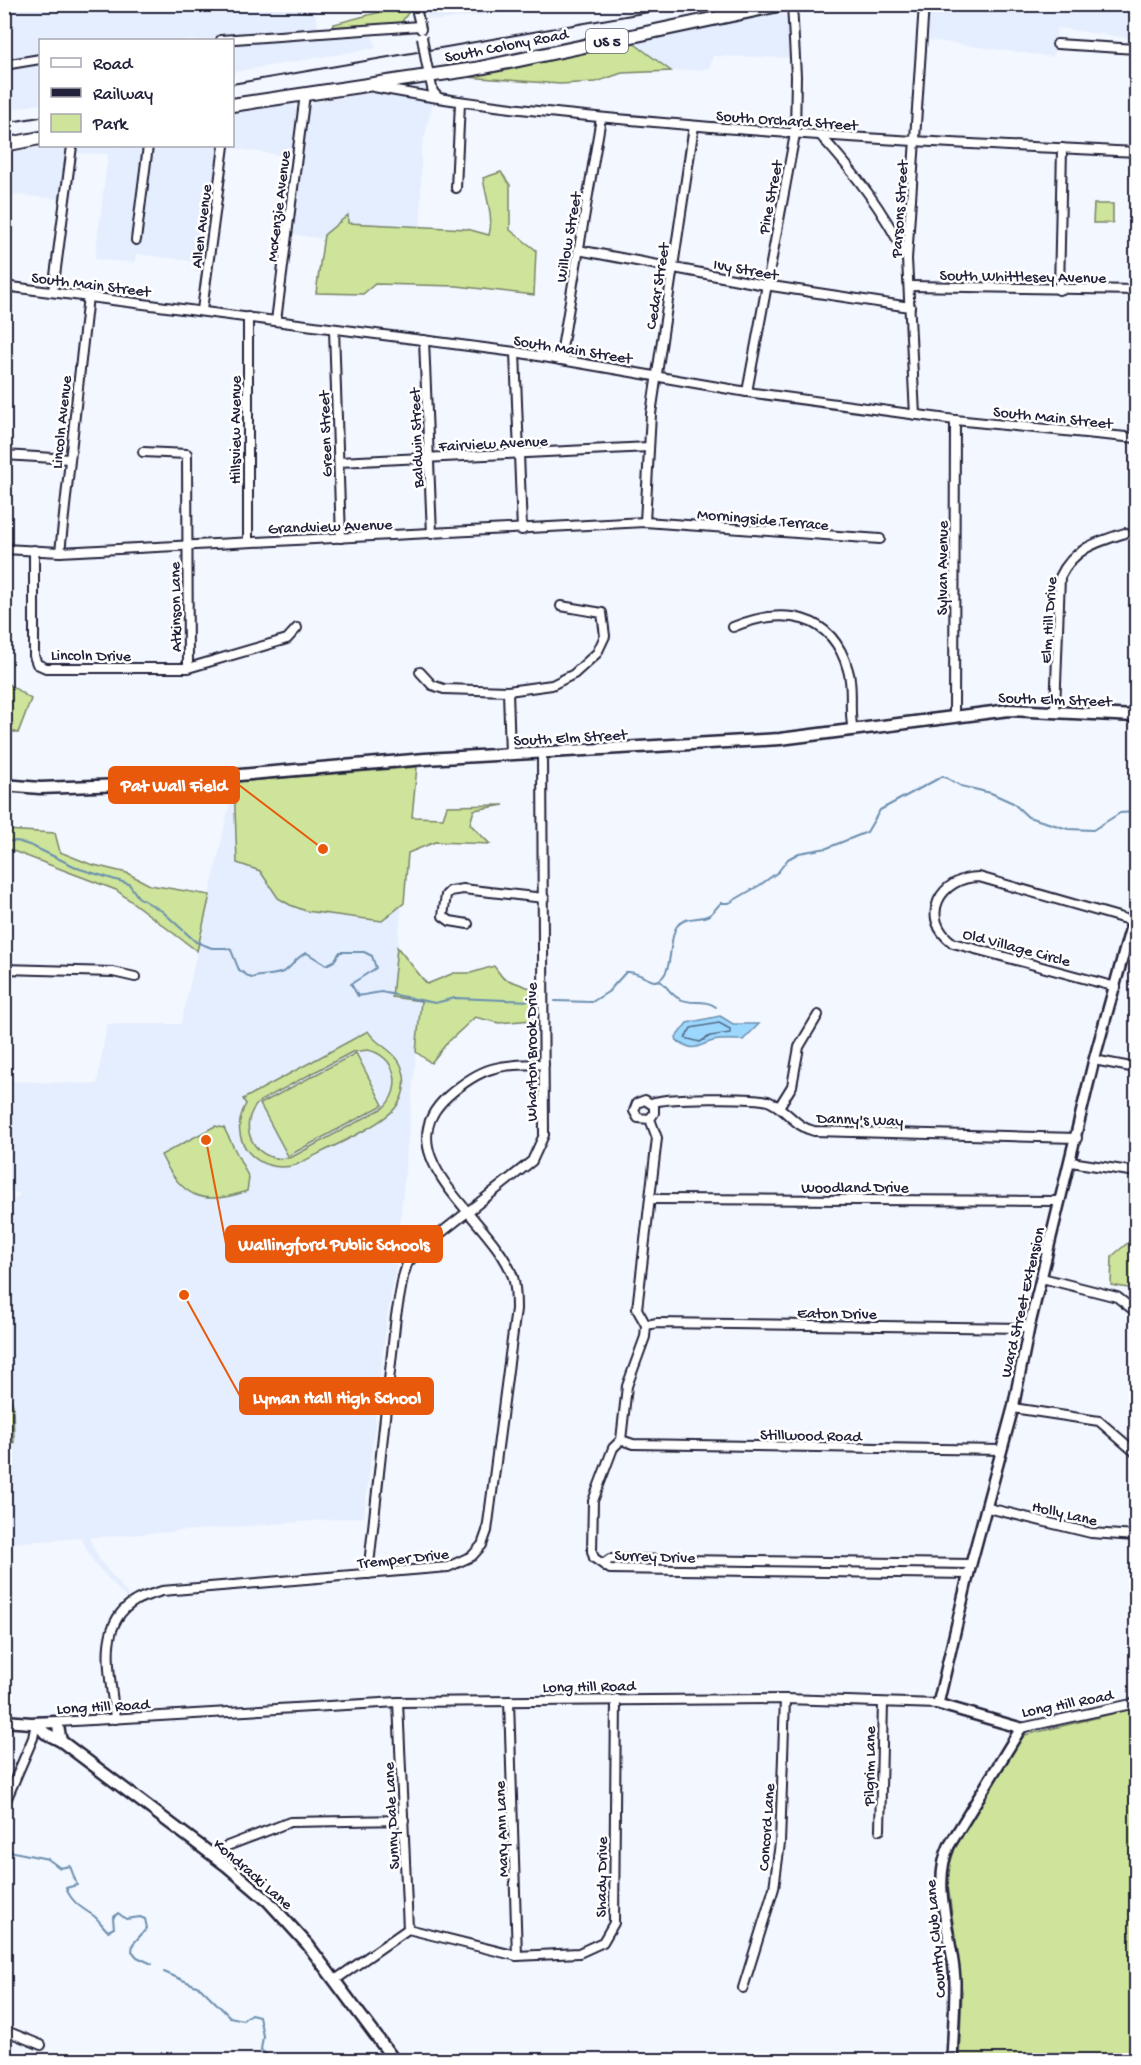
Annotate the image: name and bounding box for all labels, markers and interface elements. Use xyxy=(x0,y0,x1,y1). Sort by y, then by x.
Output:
street label: South Colony Road xyxy=(443,26,572,69)
road number: US 5 xyxy=(586,29,628,53)
legend xyxy=(39,39,234,147)
text: Road xyxy=(93,55,134,76)
text: Railway xyxy=(93,85,153,106)
street label: South Orchard Street xyxy=(715,108,860,137)
text: Park xyxy=(92,115,129,136)
street label: McKenzie Avenue xyxy=(264,149,297,263)
street label: Pine Street xyxy=(756,158,789,237)
street label: Parsons Street xyxy=(889,158,914,260)
street label: Allen Avenue xyxy=(189,183,218,269)
street label: Willow Street xyxy=(553,190,588,284)
street label: Cedar Street xyxy=(643,240,676,331)
street label: Ivy Street xyxy=(712,256,781,287)
street label: South Whittlesey Avenue xyxy=(939,268,1107,289)
street label: South Main Street xyxy=(30,270,153,303)
street label: South Main Street xyxy=(512,333,634,370)
street label: Lincoln Avenue xyxy=(49,374,78,470)
street label: Hillsview Avenue xyxy=(228,375,247,484)
street label: Baldwin Street xyxy=(407,386,430,489)
street label: Green Street xyxy=(316,389,338,477)
street label: South Main Street xyxy=(992,404,1115,435)
street label: Fairview Avenue xyxy=(437,433,549,458)
street label: Morningside Terrace xyxy=(696,506,830,537)
street label: Grandview Avenue xyxy=(267,517,394,540)
street label: Sylvan Avenue xyxy=(935,520,954,615)
street label: Atkinson Lane xyxy=(167,561,188,652)
street label: Elm Hill Drive xyxy=(1038,575,1063,664)
street label: Lincoln Drive xyxy=(51,647,132,668)
street label: South Elm Street xyxy=(998,690,1113,713)
street label: South Elm Street xyxy=(513,727,629,752)
callout: Pat Wall Field xyxy=(109,767,239,803)
text: Pat Wall Field xyxy=(120,777,229,798)
street label: Old Village Circle xyxy=(960,926,1073,973)
street label: Wharton Brook Drive xyxy=(524,982,543,1122)
street label: Danny's Way xyxy=(815,1110,904,1133)
street label: Woodland Drive xyxy=(801,1180,910,1199)
street label: Ward Street Extension xyxy=(998,1225,1051,1380)
callout: Wallingford Public Schools xyxy=(226,1226,442,1262)
text: Wallingford Public Schools xyxy=(237,1236,431,1257)
street label: Eaton Drive xyxy=(797,1305,878,1326)
callout: Lyman Hall High School xyxy=(240,1378,433,1414)
text: Lyman Hall High School xyxy=(253,1389,421,1410)
street label: Stillwood Road xyxy=(760,1427,864,1448)
street label: Holly Lane xyxy=(1030,1499,1100,1532)
street label: Tremper Drive xyxy=(356,1546,451,1575)
street label: Surrey Drive xyxy=(614,1548,696,1569)
street label: Long Hill Road xyxy=(542,1678,637,1699)
street label: Long Hill Road xyxy=(1020,1687,1117,1724)
street label: Long Hill Road xyxy=(56,1696,152,1720)
street label: Pilgrim Lane xyxy=(861,1725,882,1807)
street label: Sunny Dale Lane xyxy=(381,1761,406,1870)
street label: Mary Ann Lane xyxy=(492,1780,515,1877)
street label: Concord Lane xyxy=(756,1782,781,1872)
street label: Kondracki Lane xyxy=(208,1836,296,1916)
street label: Shady Drive xyxy=(593,1836,614,1918)
street label: Country Club Lane xyxy=(923,1878,952,1999)

